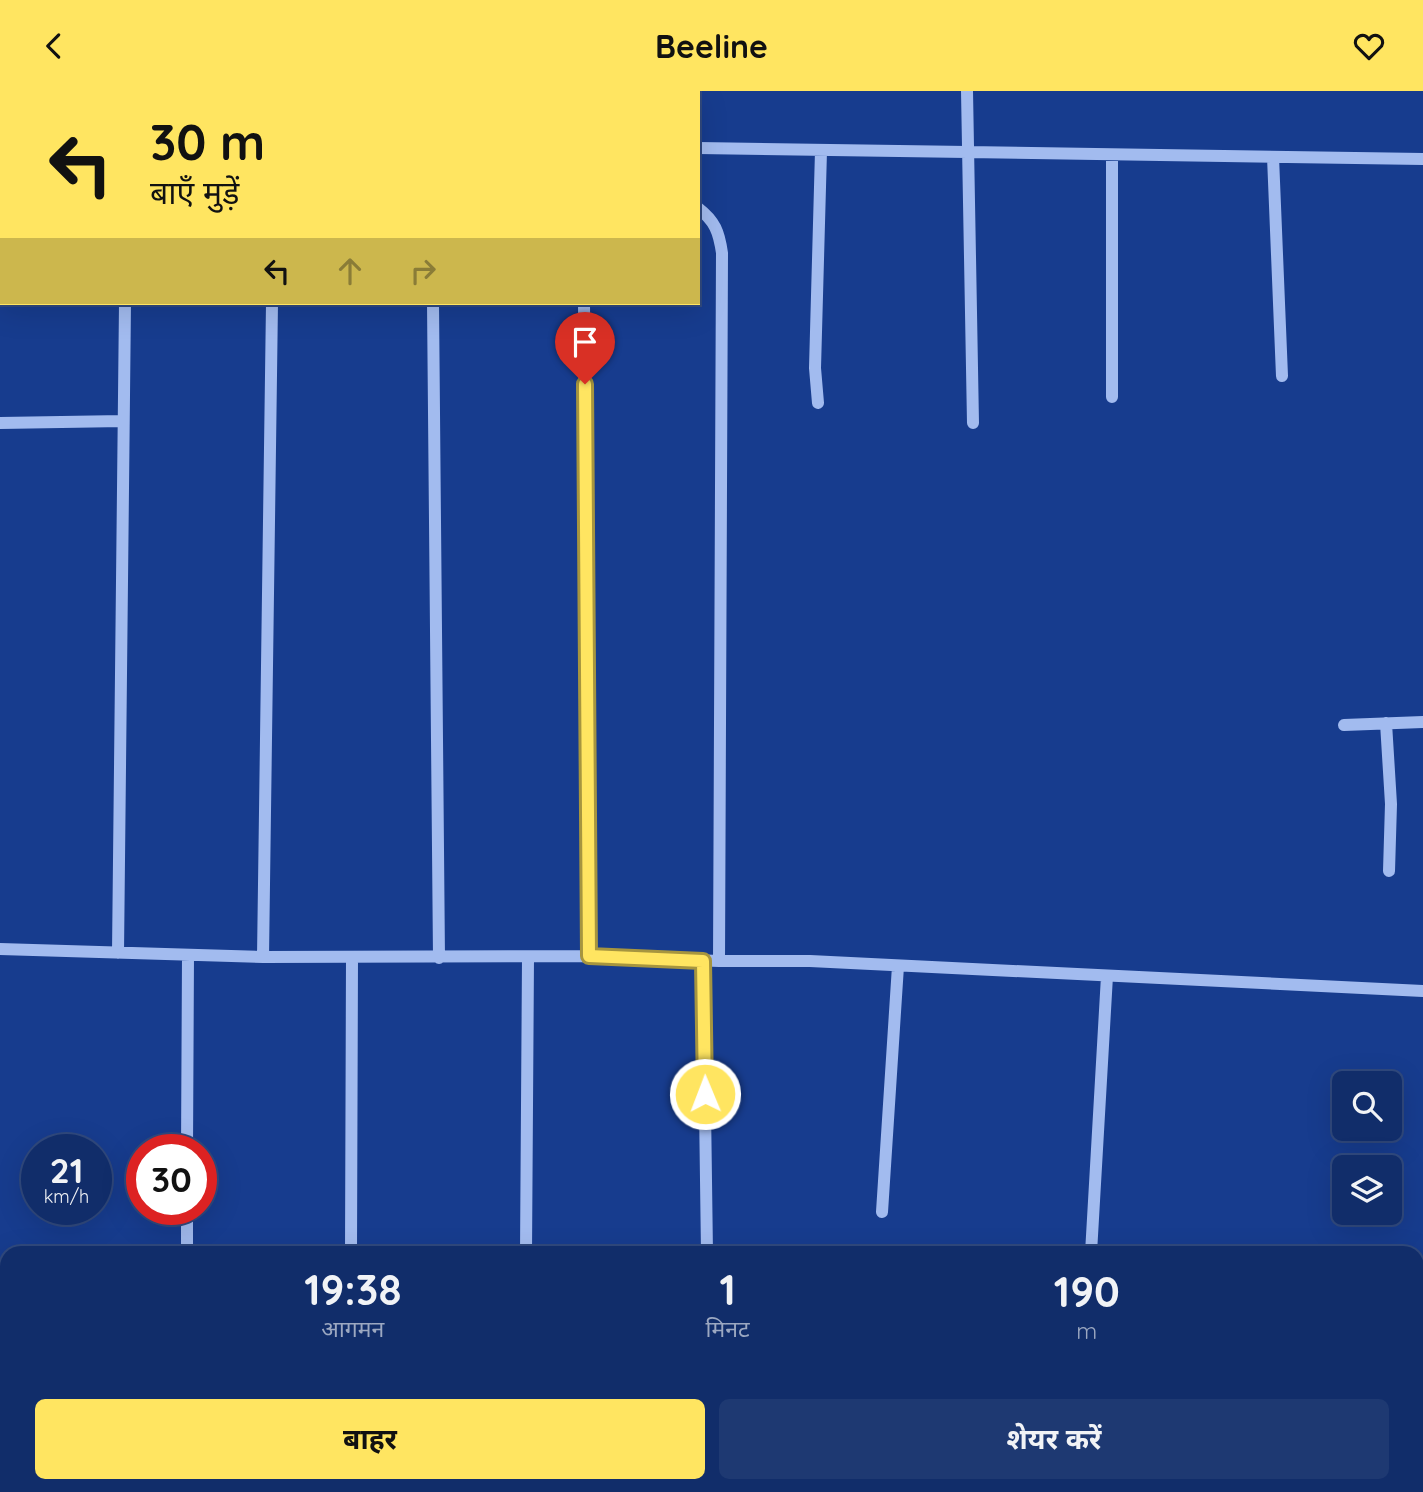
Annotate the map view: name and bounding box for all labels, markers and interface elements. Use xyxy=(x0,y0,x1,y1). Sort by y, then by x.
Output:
text: Beeline xyxy=(655,26,768,66)
icon: back xyxy=(35,27,73,65)
icon: heart xyxy=(1350,27,1388,65)
text: 30 m xyxy=(150,111,265,172)
icon: left xyxy=(35,119,126,210)
text: बाएँ मुड़ें xyxy=(150,172,239,212)
icon: left xyxy=(258,252,296,290)
icon: ahead xyxy=(331,252,369,290)
icon: right xyxy=(404,252,442,290)
pin xyxy=(555,312,615,384)
icon: arrive xyxy=(566,323,604,361)
position arrow xyxy=(668,1057,742,1131)
map controls xyxy=(1332,1071,1402,1225)
button: search xyxy=(1332,1071,1402,1141)
speed limit sign: 30 xyxy=(126,1134,217,1225)
text: 21 xyxy=(50,1148,83,1192)
button: layers xyxy=(1332,1155,1402,1225)
text: km/h xyxy=(44,1185,89,1208)
text: 19:38 xyxy=(304,1263,401,1316)
text: 1 xyxy=(719,1263,736,1316)
text: 190 xyxy=(1054,1265,1120,1318)
text: आगमन xyxy=(321,1314,384,1343)
text: मिनट xyxy=(706,1314,750,1343)
text: m xyxy=(1076,1316,1097,1345)
button: बाहर xyxy=(35,1399,705,1479)
button: शेयर करें xyxy=(719,1399,1389,1479)

